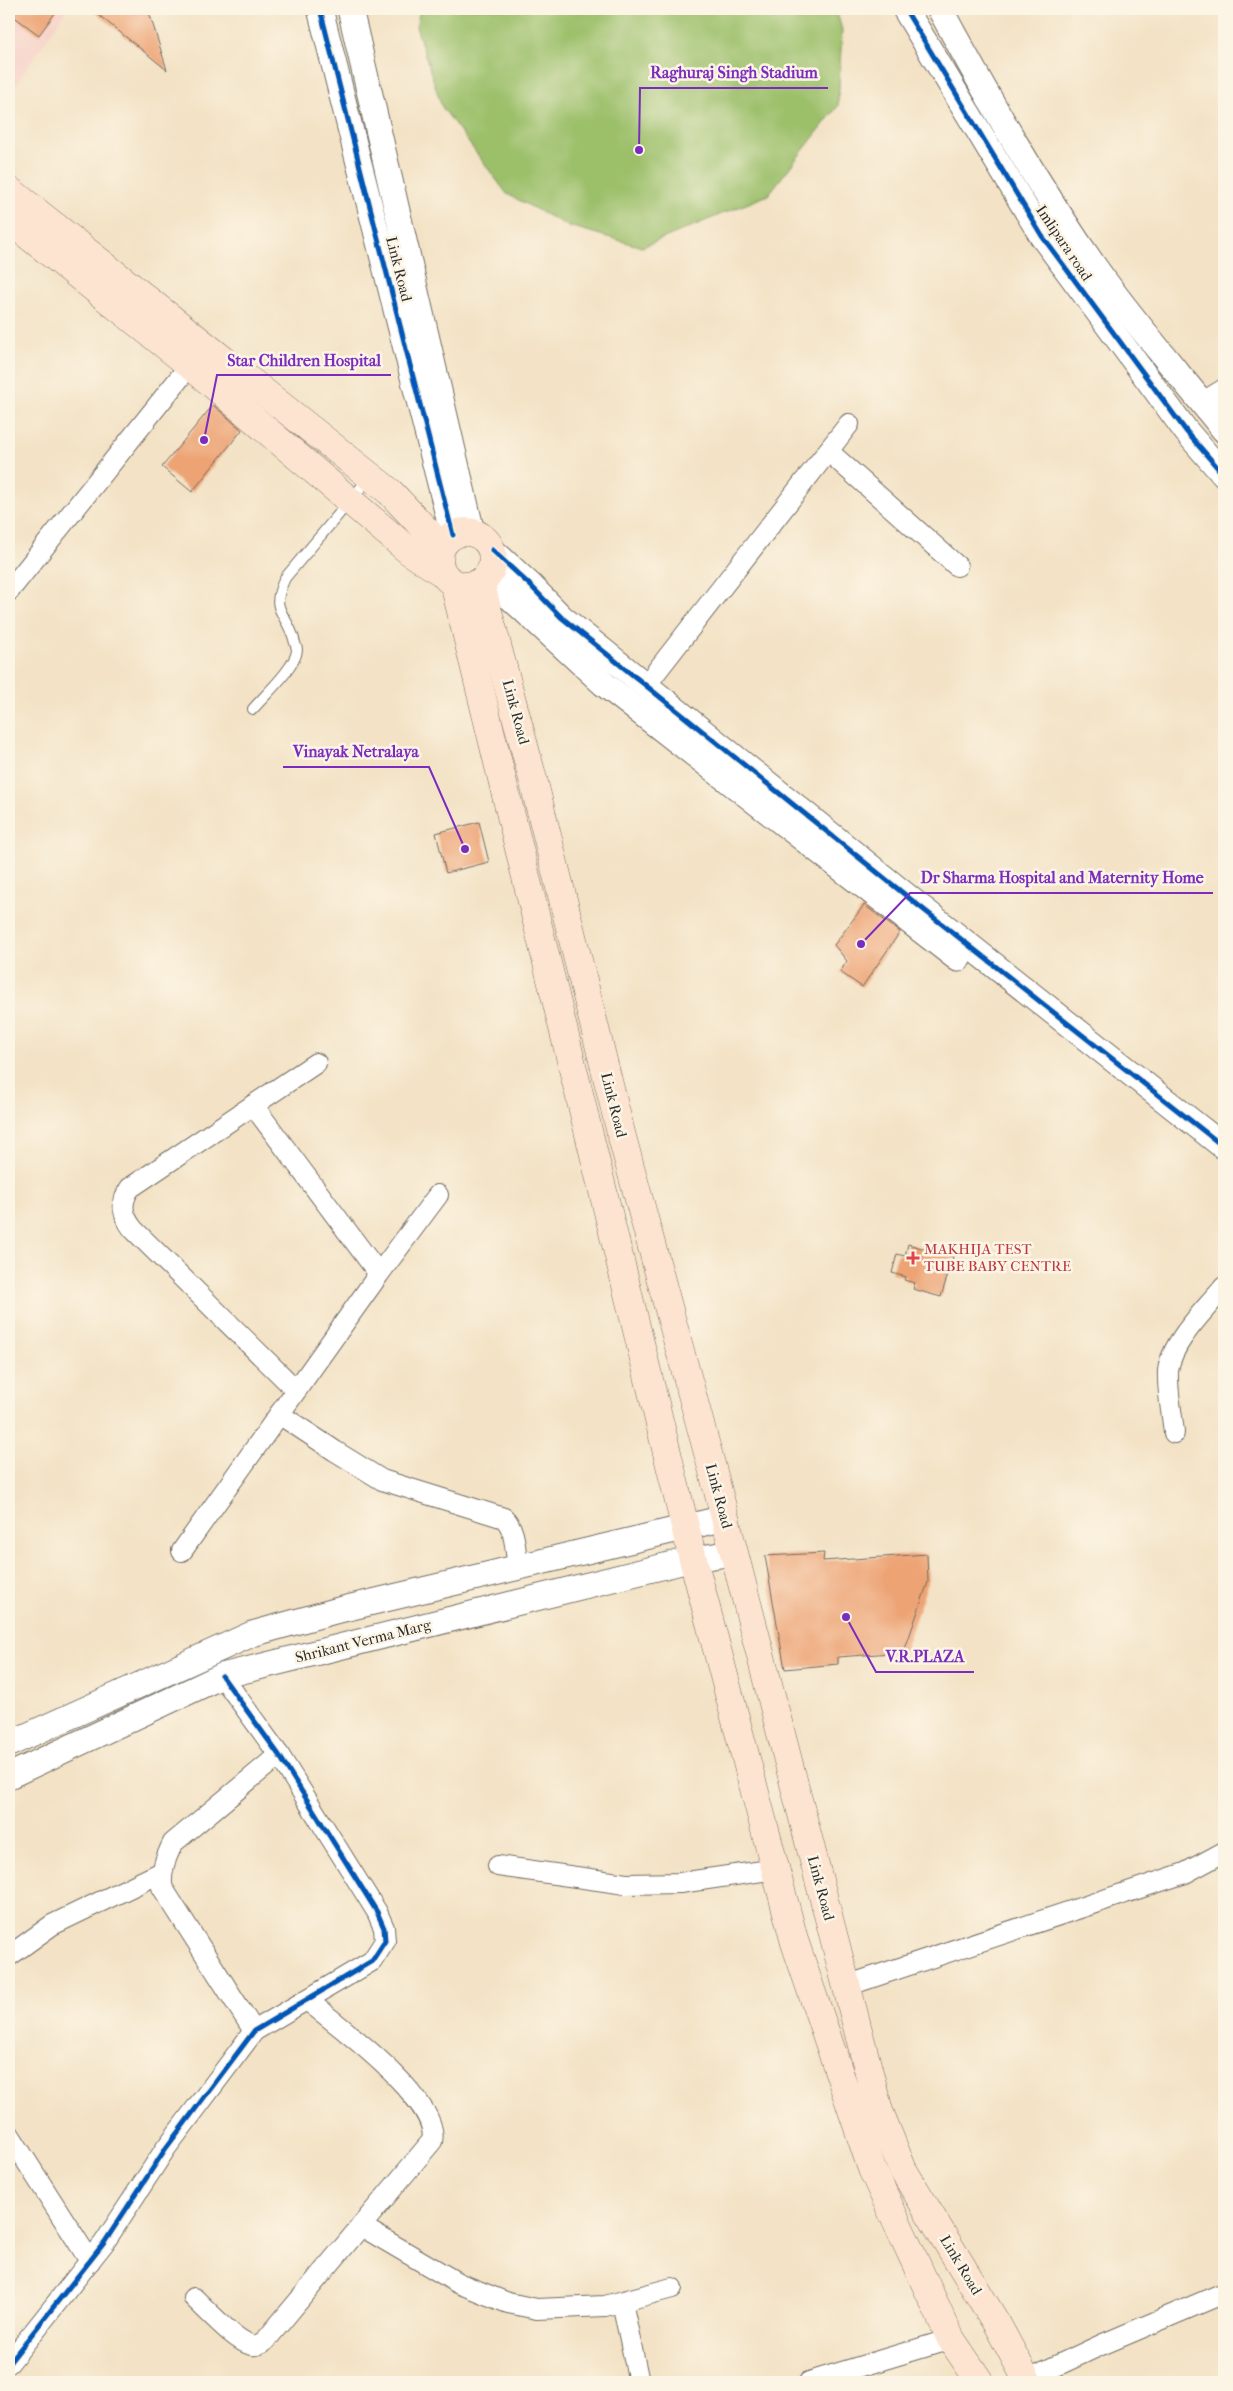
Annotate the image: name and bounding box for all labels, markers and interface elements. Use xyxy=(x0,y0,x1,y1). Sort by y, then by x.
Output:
callout: Raghuraj Singh Stadium xyxy=(640,57,828,88)
text: Raghuraj Singh Stadium xyxy=(650,63,818,83)
street label: Imlipara road xyxy=(1032,202,1096,285)
street label: Link Road xyxy=(382,235,416,304)
callout: Star Children Hospital xyxy=(217,344,391,375)
text: Star Children Hospital xyxy=(227,351,381,371)
street label: Link Road xyxy=(499,678,534,747)
callout: Vinayak Netralaya xyxy=(283,736,429,767)
text: Vinayak Netralaya xyxy=(292,742,420,762)
callout: Dr Sharma Hospital and Maternity Home xyxy=(910,862,1213,893)
text: Dr Sharma Hospital and Maternity Home xyxy=(920,868,1204,888)
street label: Link Road xyxy=(597,1071,631,1140)
place label: MAKHIJA TEST TUBE BABY CENTRE xyxy=(924,1240,1071,1275)
marker: MAKHIJA TEST TUBE BABY CENTRE xyxy=(906,1251,920,1265)
street label: Link Road xyxy=(702,1462,737,1531)
street label: Shrikant Verma Marg xyxy=(293,1615,434,1667)
callout: V.R.PLAZA xyxy=(876,1641,974,1672)
text: V.R.PLAZA xyxy=(885,1647,965,1666)
street label: Link Road xyxy=(804,1854,839,1923)
street label: Link Road xyxy=(936,2232,986,2299)

